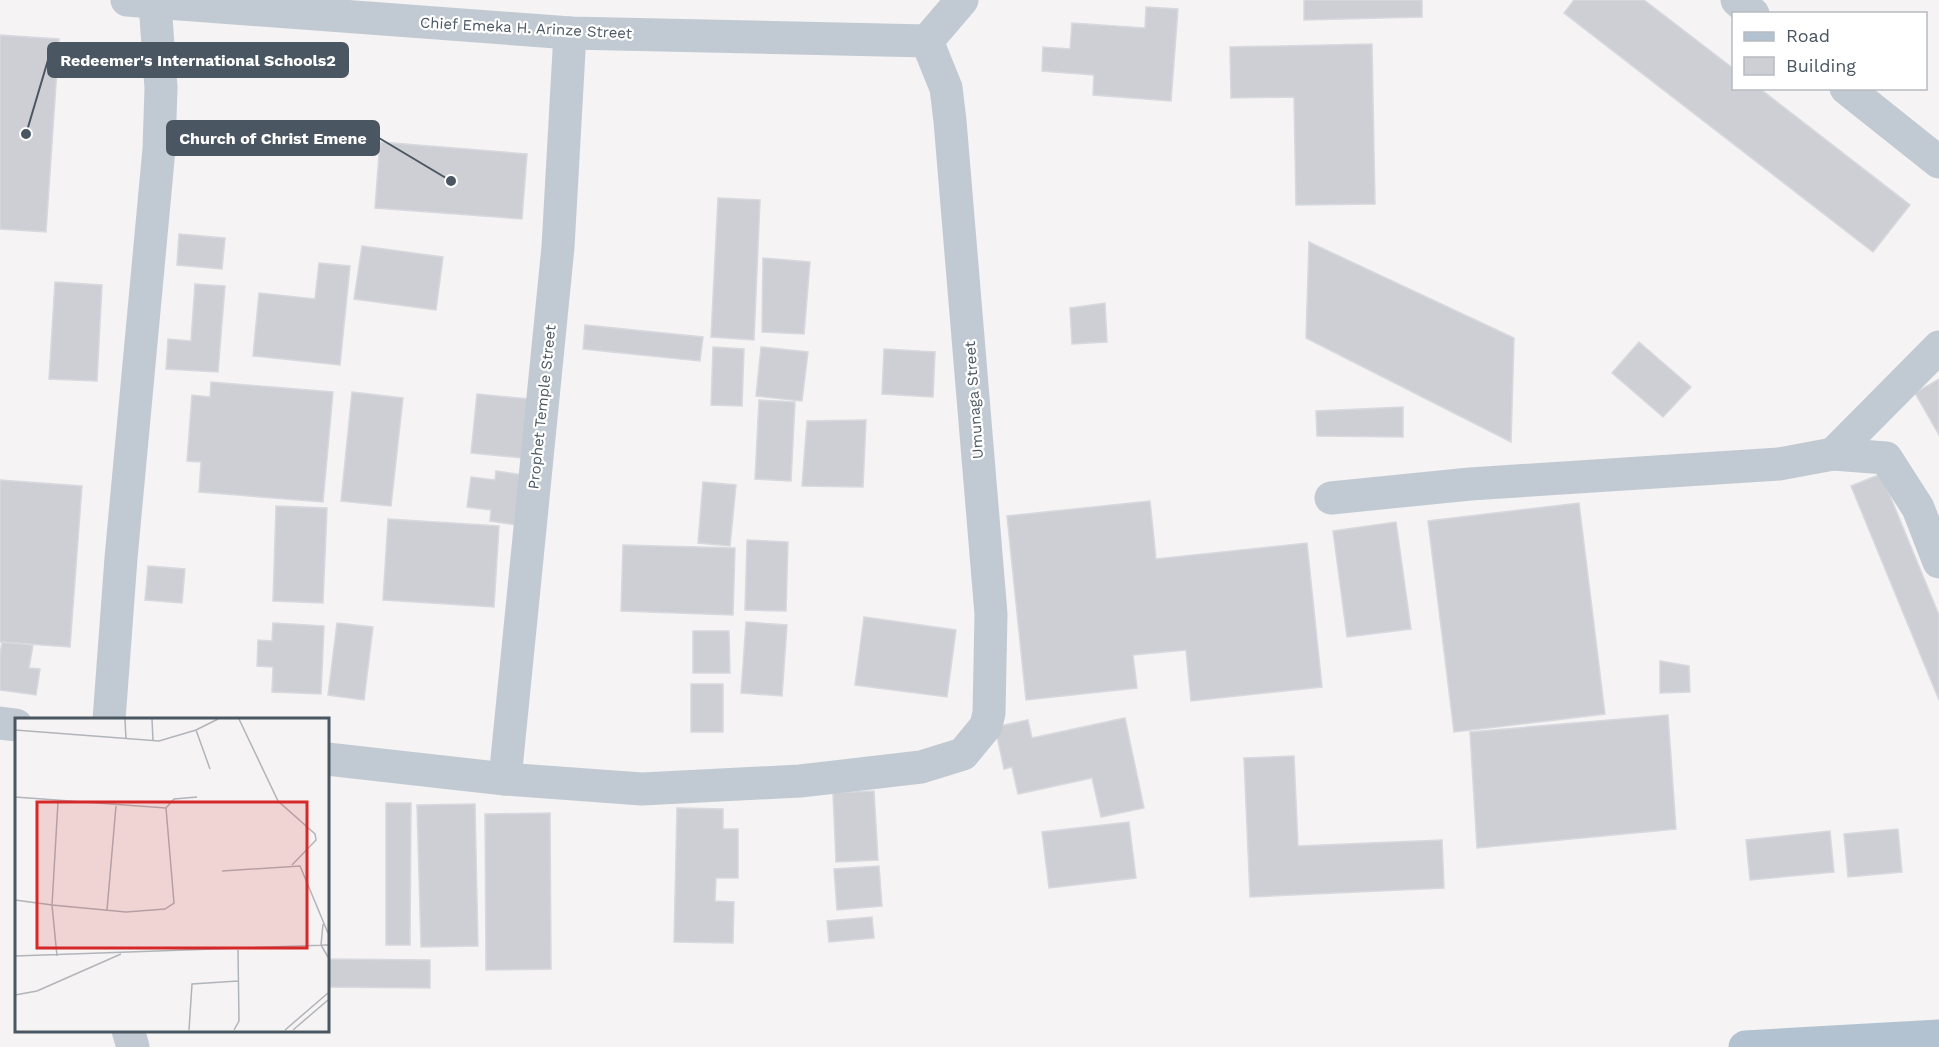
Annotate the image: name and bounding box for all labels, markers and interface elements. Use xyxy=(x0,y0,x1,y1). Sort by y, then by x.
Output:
legend xyxy=(1732,12,1927,90)
street label: Chief Emeka H. Arinze Street xyxy=(420,13,633,43)
text: Road xyxy=(1786,25,1830,46)
callout: Redeemer's International Schools2 xyxy=(48,43,348,77)
text: Redeemer's International Schools2 xyxy=(60,51,336,70)
text: Building xyxy=(1786,55,1856,76)
callout: Church of Christ Emene xyxy=(167,121,379,155)
text: Church of Christ Emene xyxy=(179,129,367,148)
street label: Prophet Temple Street xyxy=(524,323,560,490)
street label: Umunaga Street xyxy=(961,340,987,460)
inset map xyxy=(15,718,328,1032)

